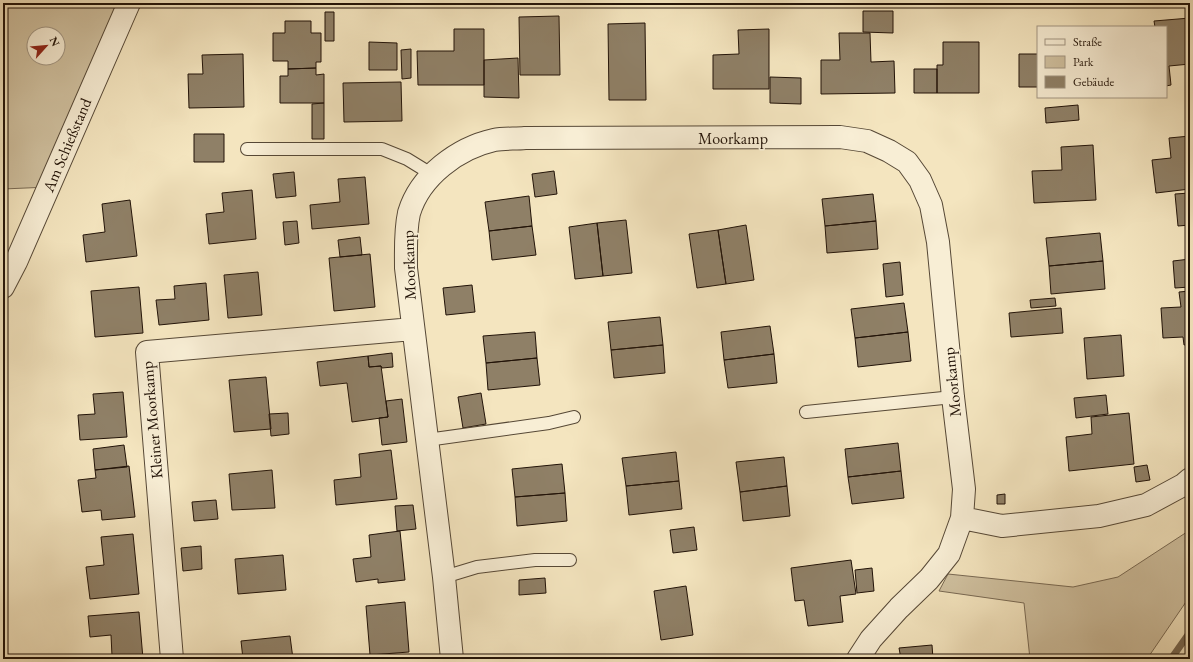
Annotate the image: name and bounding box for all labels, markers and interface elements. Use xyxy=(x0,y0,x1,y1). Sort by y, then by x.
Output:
north arrow xyxy=(26,26,66,66)
legend xyxy=(1037,26,1167,98)
text: N xyxy=(47,34,63,49)
text: Straße xyxy=(1073,34,1102,50)
text: Park xyxy=(1073,54,1094,70)
text: Gebäude xyxy=(1073,74,1115,90)
street label: Am Schießstand xyxy=(37,94,97,196)
street label: Moorkamp xyxy=(698,128,768,149)
street label: Moorkamp xyxy=(397,230,421,300)
street label: Moorkamp xyxy=(938,346,966,418)
street label: Kleiner Moorkamp xyxy=(136,360,168,480)

